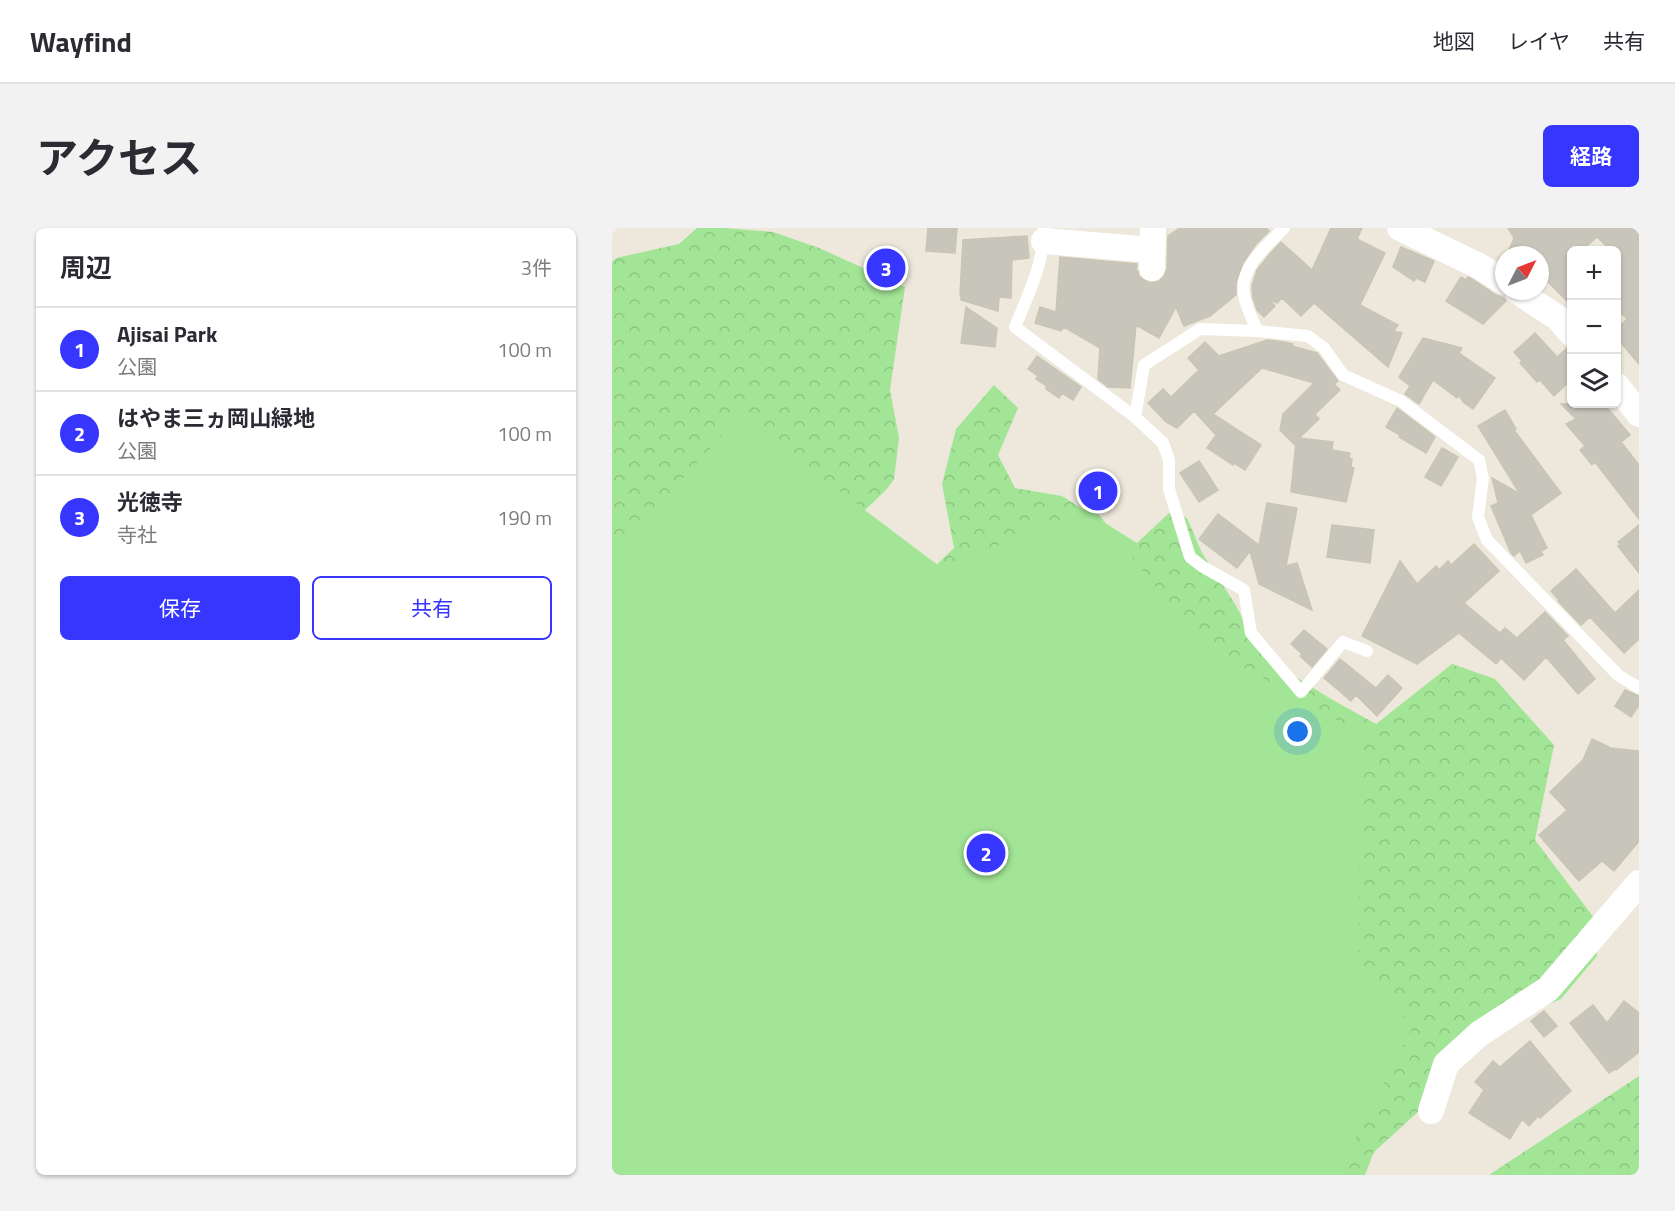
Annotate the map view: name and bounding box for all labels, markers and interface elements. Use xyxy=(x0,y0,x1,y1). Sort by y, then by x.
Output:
text: Wayfind xyxy=(30,20,132,63)
text: 地図 xyxy=(1433,25,1475,57)
text: レイヤ xyxy=(1508,25,1570,57)
text: 共有 xyxy=(1603,25,1645,57)
text: アクセス xyxy=(36,125,202,189)
button: 経路 xyxy=(1543,125,1639,187)
pin: 3 xyxy=(866,246,906,291)
north arrow xyxy=(1495,246,1549,300)
map controls xyxy=(1567,246,1621,408)
button: + xyxy=(1567,246,1621,300)
text: 周辺 xyxy=(60,248,112,287)
text: 3件 xyxy=(521,252,552,283)
button: − xyxy=(1567,300,1621,354)
text: Ajisai Park xyxy=(117,317,217,351)
text: 1 xyxy=(74,334,85,365)
text: 100 m xyxy=(497,334,552,365)
text: 公園 xyxy=(117,351,157,382)
button: layers xyxy=(1567,354,1621,408)
text: はやま三ヵ岡山緑地 xyxy=(117,401,315,435)
text: 2 xyxy=(74,418,85,449)
text: 100 m xyxy=(497,418,552,449)
text: 公園 xyxy=(117,435,157,466)
pin: 1 xyxy=(1078,468,1118,514)
text: 光徳寺 xyxy=(117,485,183,519)
text: 3 xyxy=(74,502,85,533)
text: 190 m xyxy=(497,502,552,533)
text: 寺社 xyxy=(117,519,157,550)
button: 保存 xyxy=(60,576,300,640)
button: 共有 xyxy=(312,576,552,640)
your location xyxy=(1283,717,1312,746)
pin: 2 xyxy=(966,830,1006,876)

